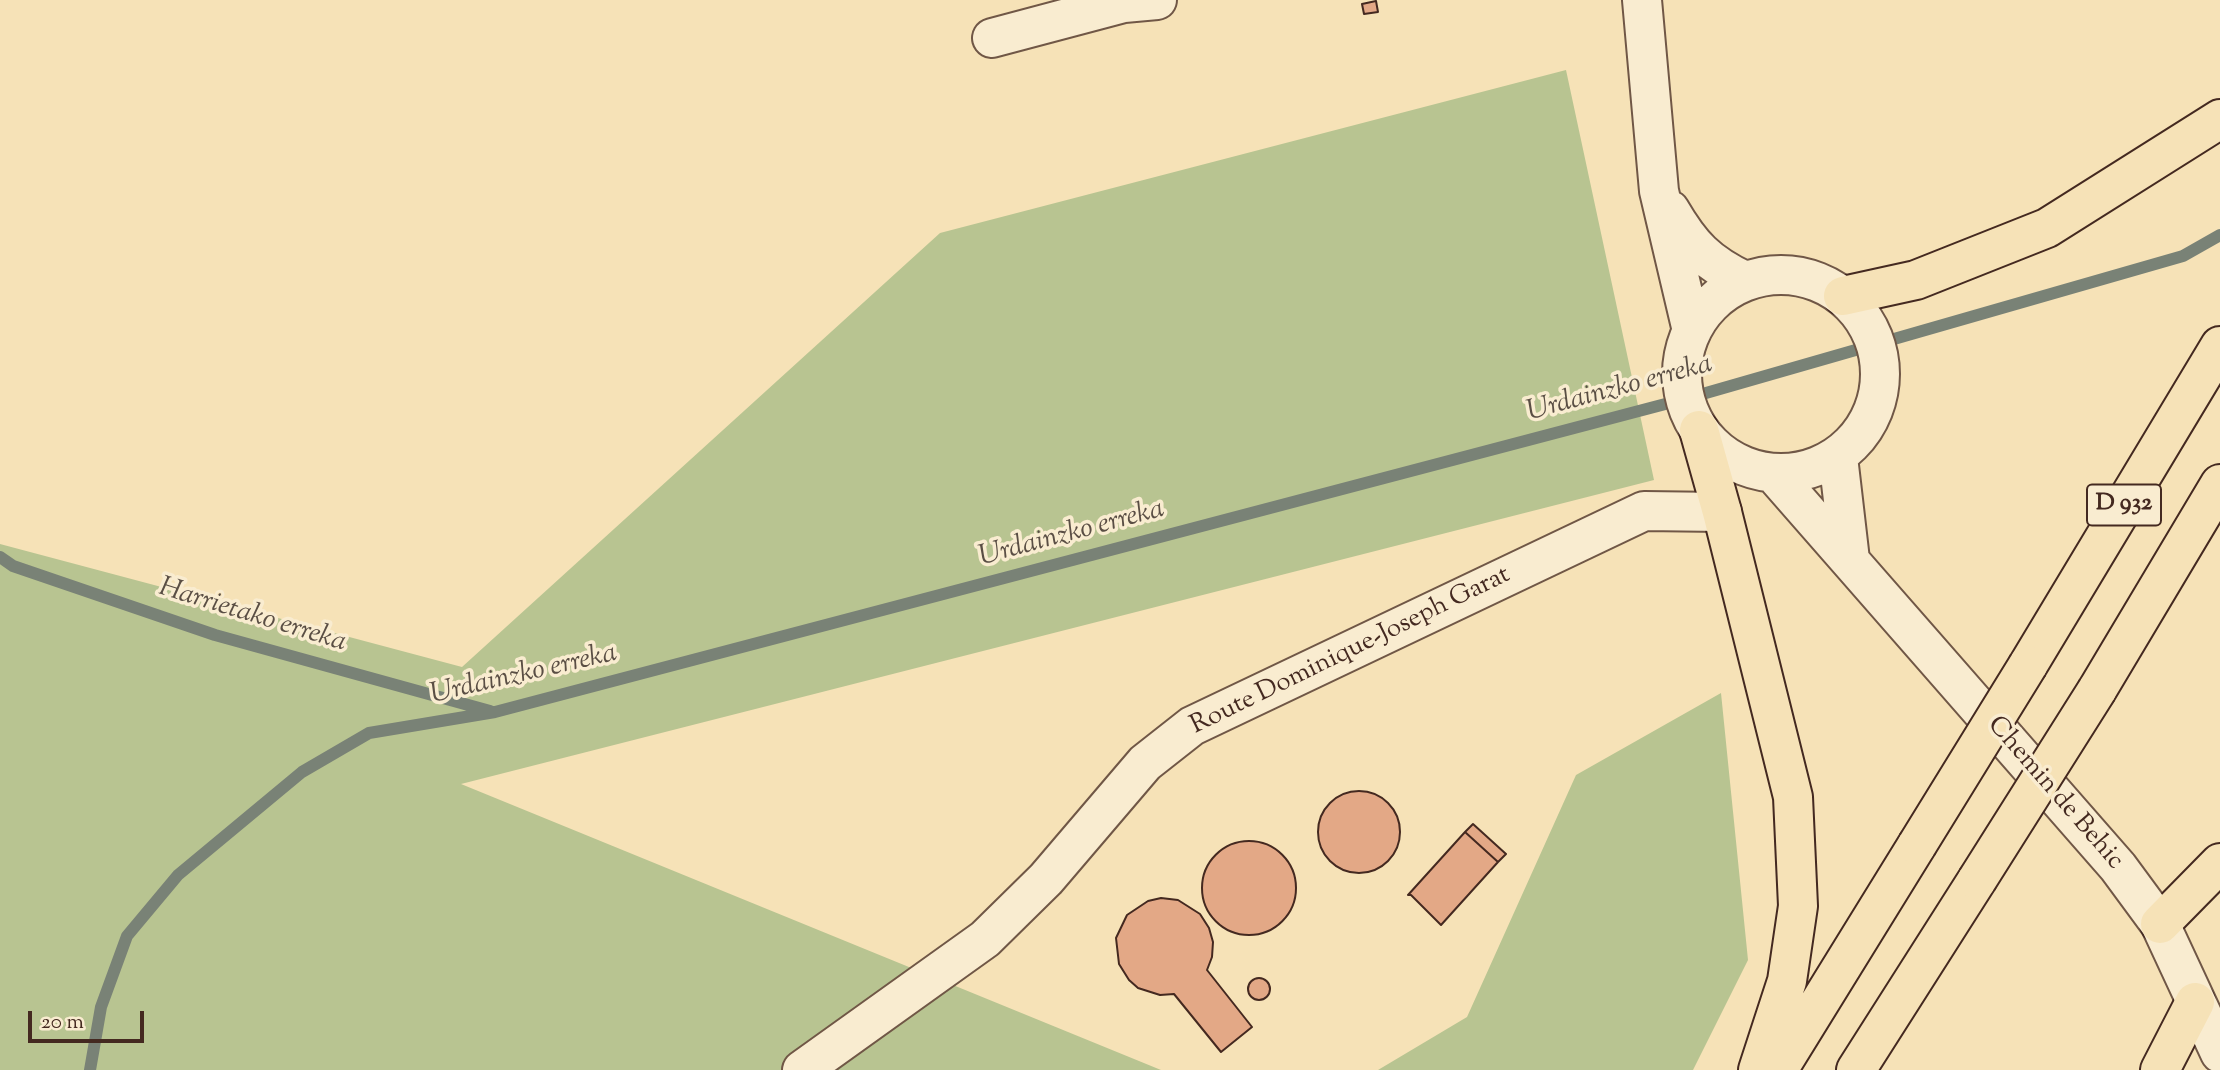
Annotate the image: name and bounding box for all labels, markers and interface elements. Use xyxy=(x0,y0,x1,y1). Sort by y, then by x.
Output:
water label: Urdainzko erreka xyxy=(1524,349,1716,431)
road number: D 932 xyxy=(2087,484,2161,526)
water label: Urdainzko erreka xyxy=(976,494,1168,576)
street label: Route Dominique-Joseph Garat xyxy=(1186,561,1516,743)
water label: Harrietako erreka xyxy=(154,573,350,661)
water label: Urdainzko erreka xyxy=(427,638,621,714)
street label: Chemin de Behic xyxy=(1979,711,2129,877)
scale bar xyxy=(32,996,147,1040)
text: 20 m xyxy=(41,1008,84,1038)

